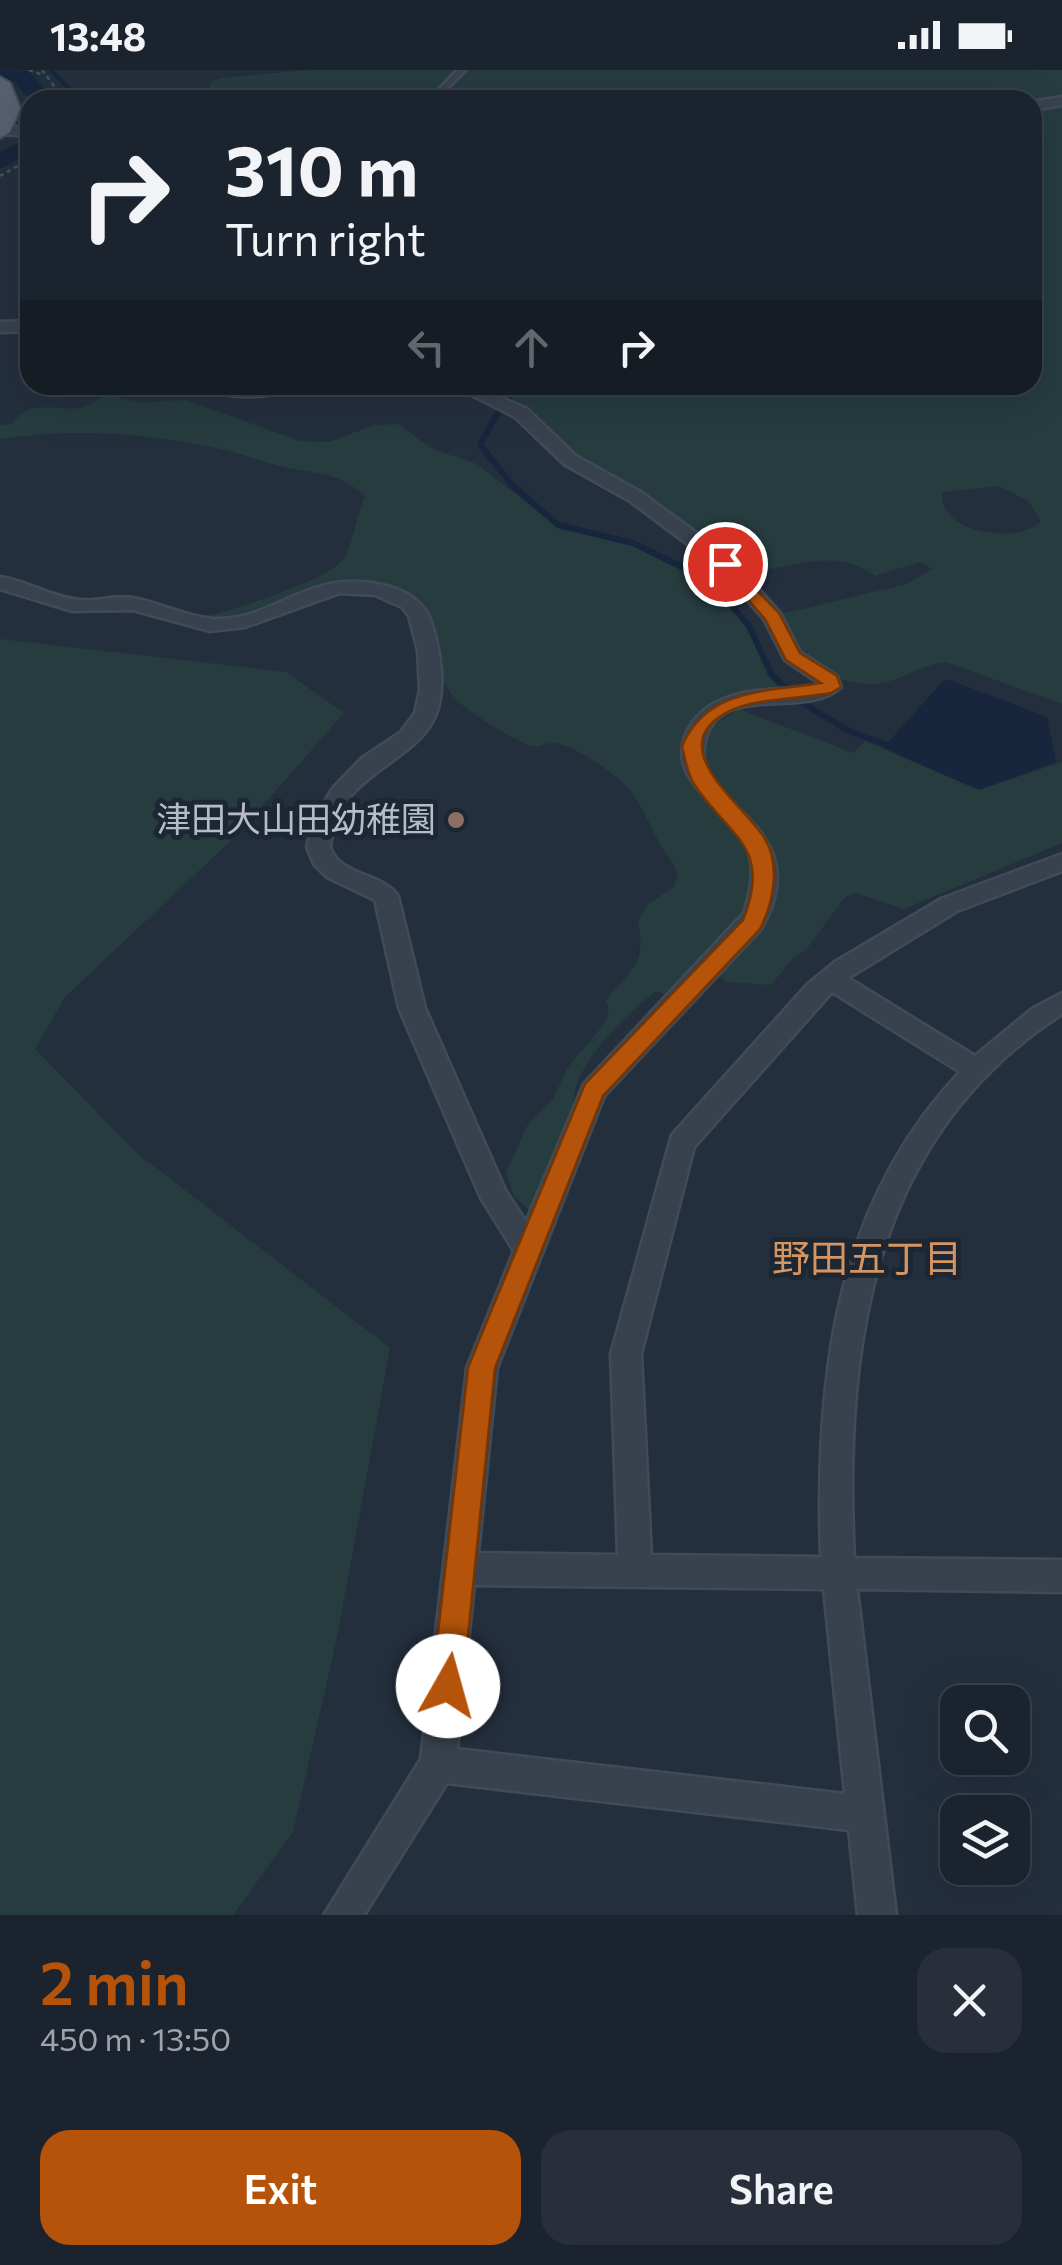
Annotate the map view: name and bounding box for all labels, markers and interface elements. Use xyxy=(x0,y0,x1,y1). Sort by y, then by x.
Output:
text: 13:48 xyxy=(50,12,146,59)
text: 310 m xyxy=(225,125,418,210)
icon: right xyxy=(60,130,190,260)
text: Turn right xyxy=(225,210,426,265)
icon: left xyxy=(399,320,454,375)
icon: ahead xyxy=(504,320,559,375)
icon: right xyxy=(609,320,664,375)
pin xyxy=(683,522,768,607)
icon: arrive xyxy=(698,537,753,592)
place label: 津田大山田幼稚園 xyxy=(156,796,436,839)
marker: 津田大山田幼稚園 xyxy=(445,809,467,831)
district label: 野田五丁目 xyxy=(772,1233,962,1280)
position arrow xyxy=(396,1634,500,1738)
map controls xyxy=(940,1685,1030,1885)
button: search xyxy=(940,1685,1030,1775)
button: layers xyxy=(940,1795,1030,1885)
text: 2 min xyxy=(40,1944,189,2017)
button: close xyxy=(917,1948,1022,2053)
text: 450 m · 13:50 xyxy=(40,2018,231,2058)
button: Exit xyxy=(40,2130,521,2245)
button: Share xyxy=(541,2130,1022,2245)

